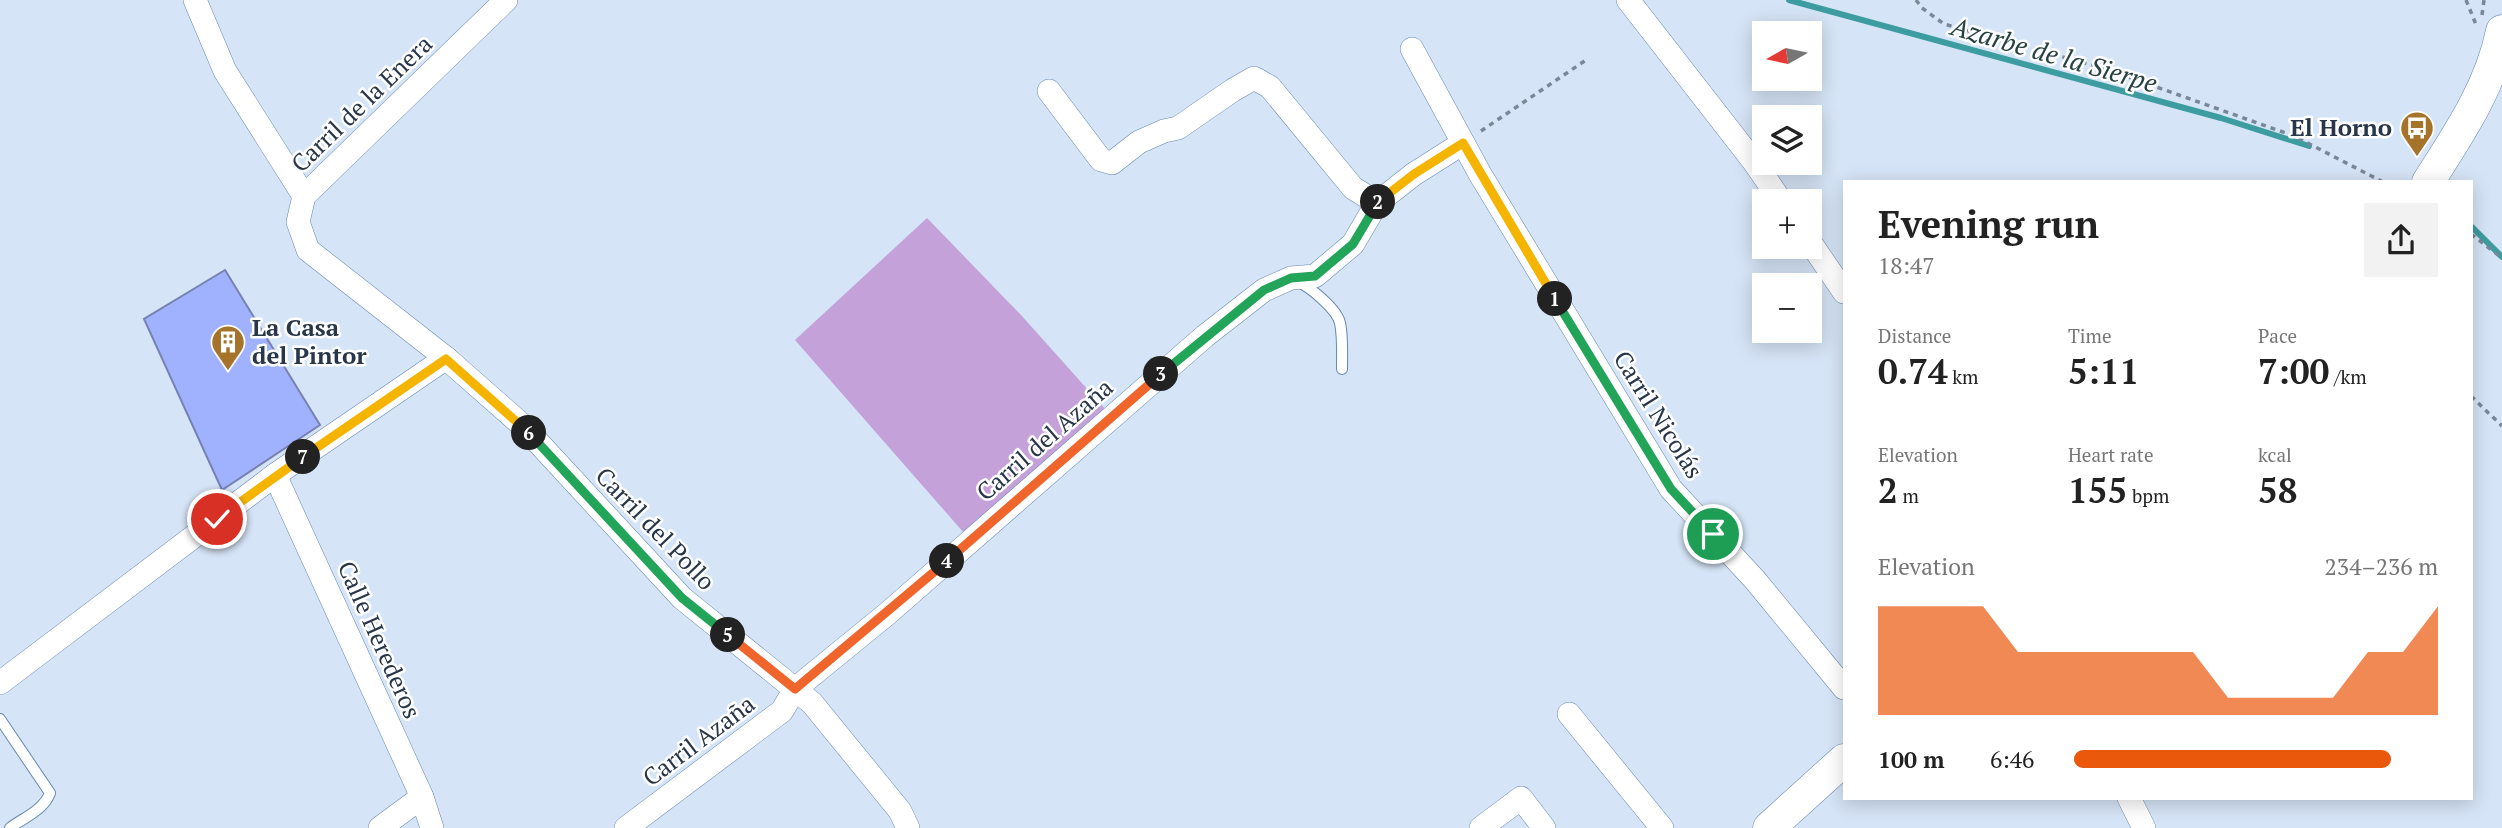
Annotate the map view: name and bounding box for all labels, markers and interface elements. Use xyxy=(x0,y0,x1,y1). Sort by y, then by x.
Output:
water label: Azarbe de la Sierpe xyxy=(1945,8,2161,100)
north arrow xyxy=(1752,21,1822,91)
map controls xyxy=(1752,21,1822,343)
street label: Carril de la Enera xyxy=(284,28,439,179)
button: layers xyxy=(1752,105,1822,175)
bus stop icon: El Horno xyxy=(2398,109,2436,158)
place label: El Horno xyxy=(2290,111,2392,143)
pin: 2 xyxy=(1360,184,1396,220)
text: 2 xyxy=(1372,189,1383,214)
button: + xyxy=(1752,189,1822,259)
text: Evening run xyxy=(1878,199,2099,249)
button: share xyxy=(2364,203,2438,277)
text: 18:47 xyxy=(1878,250,1935,281)
button: − xyxy=(1752,273,1822,343)
pin: 1 xyxy=(1538,282,1572,316)
text: 1 xyxy=(1549,286,1560,311)
place label: La Casa del Pintor xyxy=(252,311,367,371)
building icon: La Casa del Pintor xyxy=(209,323,247,372)
text: Distance xyxy=(1878,323,1951,348)
text: Time xyxy=(2068,323,2111,348)
text: Pace xyxy=(2258,323,2297,348)
street label: Carril Nicolás xyxy=(1607,345,1711,484)
text: 0.74 xyxy=(1878,348,1948,394)
text: 5:11 xyxy=(2068,348,2139,394)
text: 7:00 xyxy=(2258,348,2329,394)
pin: 3 xyxy=(1144,356,1178,392)
text: 3 xyxy=(1155,361,1166,386)
text: km xyxy=(1948,364,1979,389)
text: /km xyxy=(2329,364,2367,389)
street label: Carril del Azaña xyxy=(969,371,1119,507)
pin: 6 xyxy=(512,416,546,450)
text: 6 xyxy=(523,420,534,445)
pin: 7 xyxy=(286,440,320,475)
text: Elevation xyxy=(1878,442,1958,467)
text: Heart rate xyxy=(2068,442,2153,467)
text: kcal xyxy=(2258,442,2292,467)
text: 7 xyxy=(297,444,308,469)
street label: Carril del Pollo xyxy=(589,460,723,597)
text: 2 xyxy=(1878,467,1898,513)
text: 155 xyxy=(2068,467,2127,513)
text: 58 xyxy=(2258,467,2298,513)
text: m xyxy=(1898,483,1919,508)
text: bpm xyxy=(2127,483,2169,508)
pin xyxy=(187,489,247,549)
icon: check xyxy=(198,500,236,538)
pin xyxy=(1683,504,1743,564)
icon: arrive xyxy=(1694,515,1732,553)
pin: 4 xyxy=(930,544,964,578)
text: 4 xyxy=(941,548,952,573)
text: Elevation xyxy=(1878,551,1975,582)
text: 234–236 m xyxy=(2325,551,2438,582)
street label: Calle Herederos xyxy=(331,556,429,723)
pin: 5 xyxy=(710,618,746,652)
text: 5 xyxy=(722,622,733,647)
street label: Carril Azaña xyxy=(636,688,761,793)
text: 100 m xyxy=(1878,744,1944,775)
text: 6:46 xyxy=(1990,744,2034,775)

